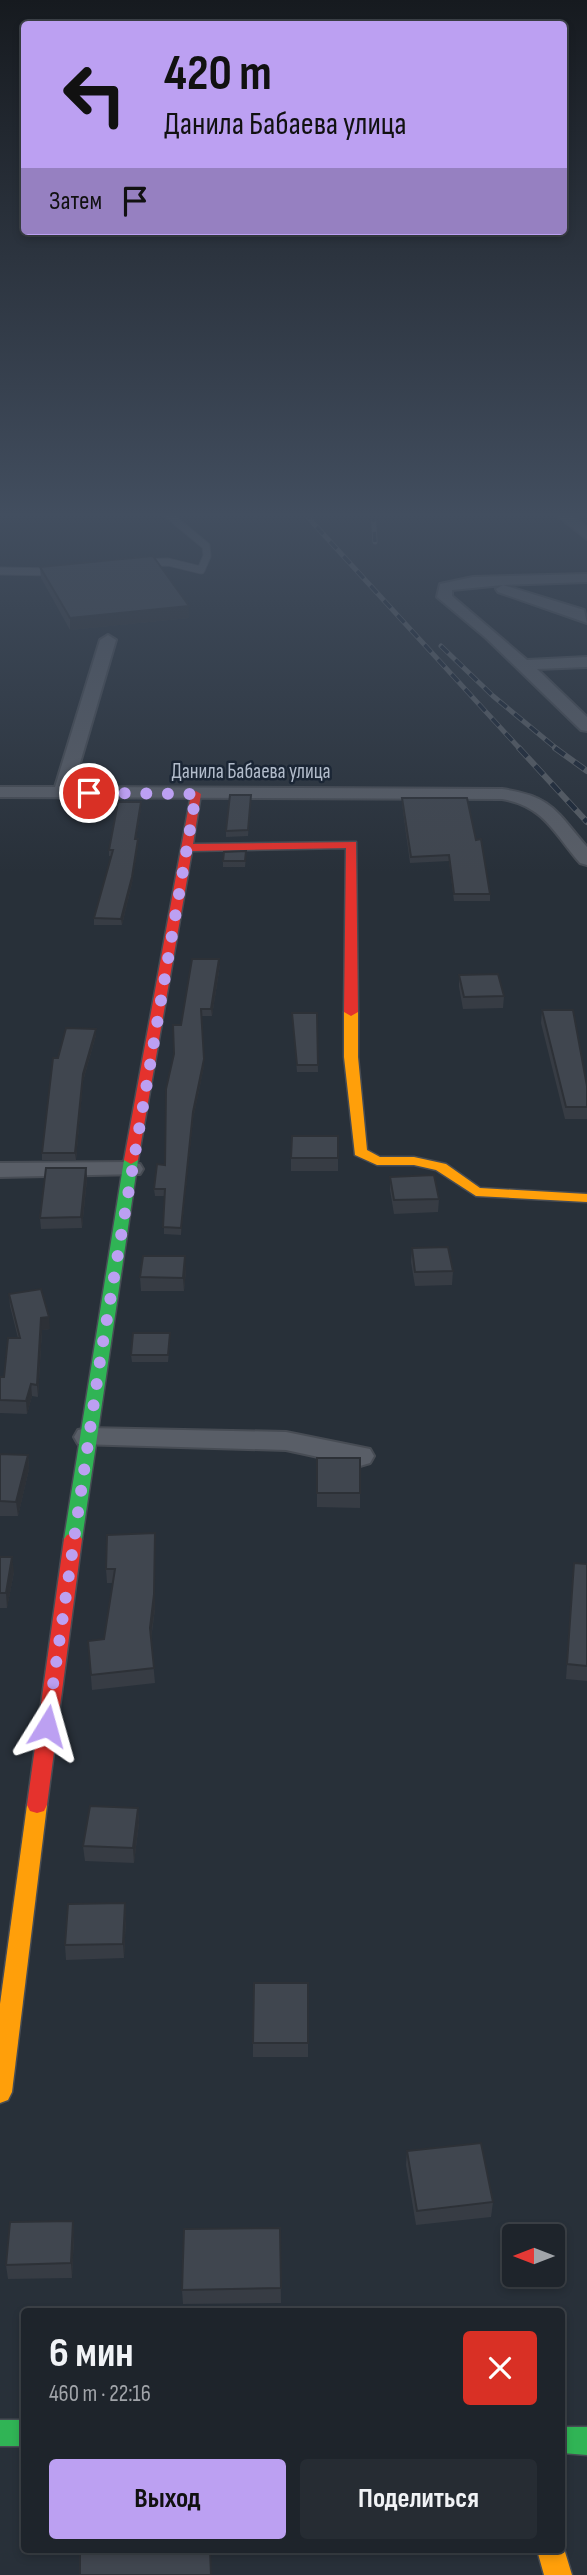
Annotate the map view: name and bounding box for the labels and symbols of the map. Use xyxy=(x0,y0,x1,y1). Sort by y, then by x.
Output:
street label: Данила Бабаева улица xyxy=(171,759,331,784)
pin xyxy=(59,763,119,823)
position arrow xyxy=(10,1689,84,1763)
north arrow xyxy=(502,2224,565,2287)

